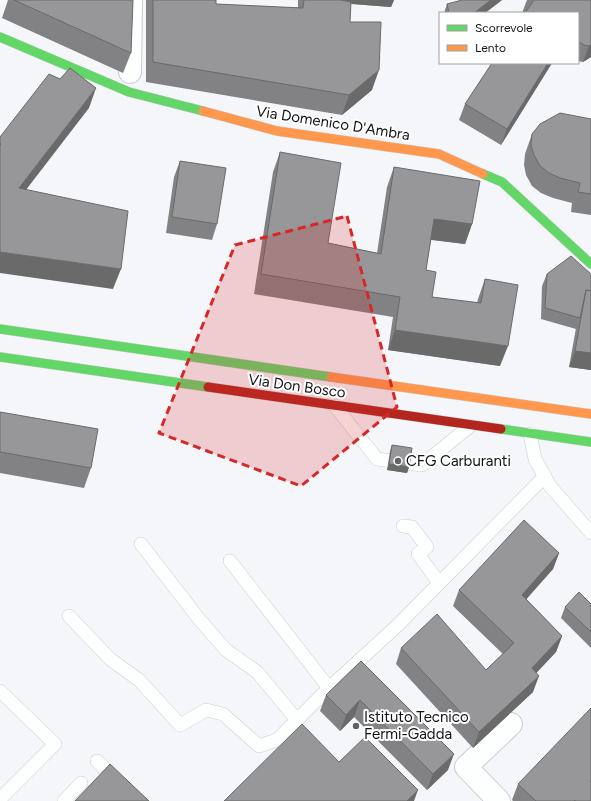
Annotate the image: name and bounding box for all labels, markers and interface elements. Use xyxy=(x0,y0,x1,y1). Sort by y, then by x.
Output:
legend xyxy=(439,12,579,64)
text: Scorrevole xyxy=(475,21,533,35)
text: Lento xyxy=(475,41,506,55)
street label: Via Domenico D'Ambra xyxy=(255,102,411,144)
street label: Via Don Bosco xyxy=(247,370,347,402)
place label: CFG Carburanti xyxy=(406,452,511,470)
marker: CFG Carburanti xyxy=(393,456,403,466)
place label: Istituto Tecnico Fermi-Gadda xyxy=(364,708,469,743)
marker: Istituto Tecnico Fermi-Gadda xyxy=(351,721,361,731)

